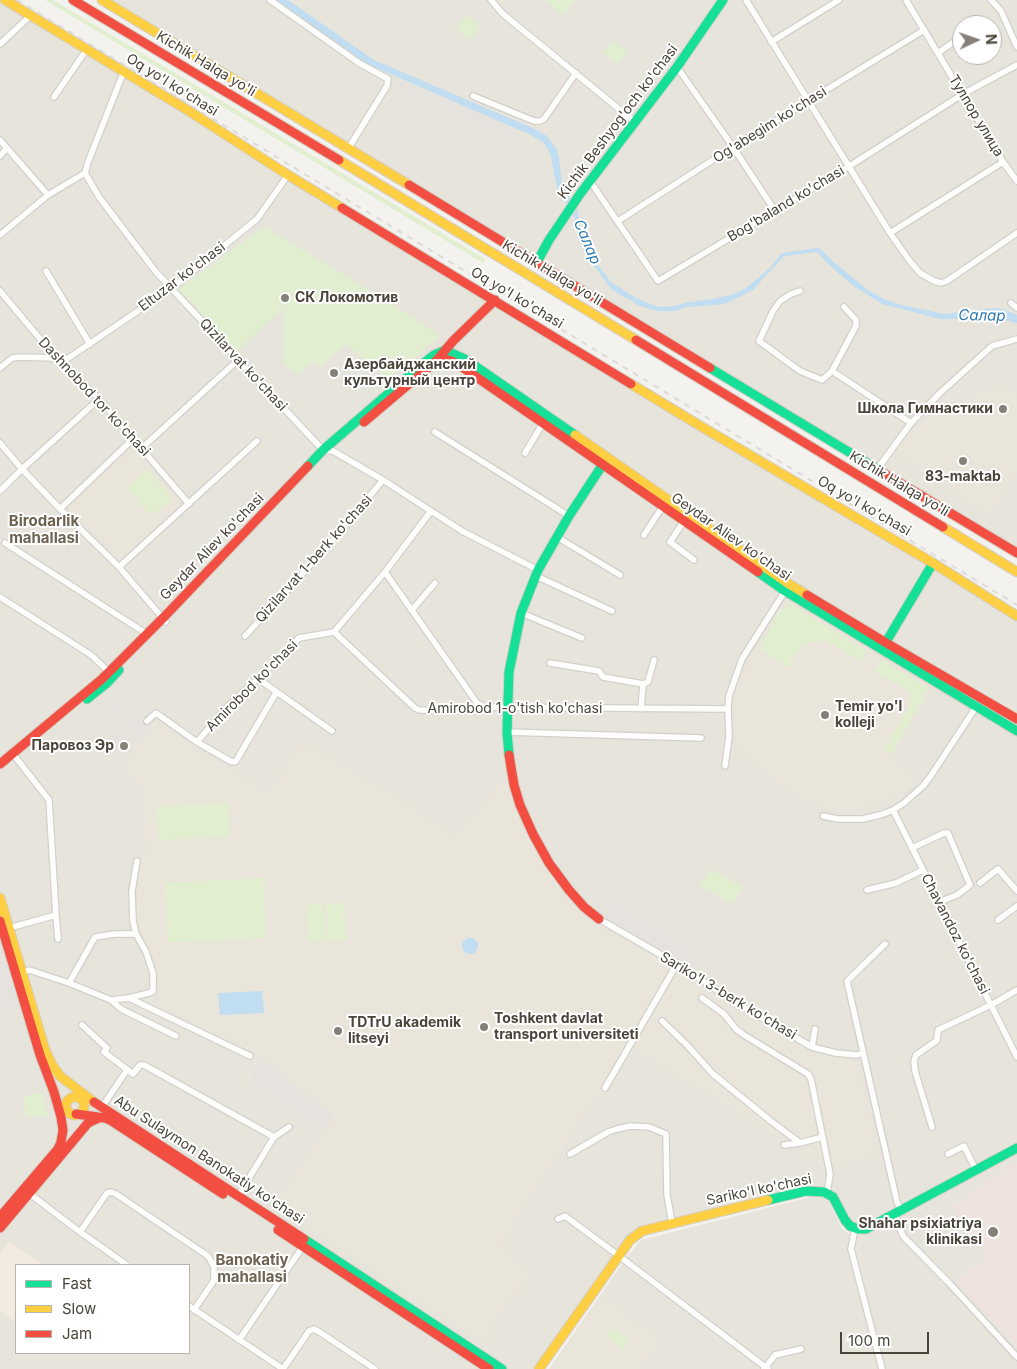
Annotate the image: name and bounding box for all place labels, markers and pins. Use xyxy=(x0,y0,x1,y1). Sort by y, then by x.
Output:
place label: СК Локомотив xyxy=(295,290,398,306)
marker: СК Локомотив xyxy=(279,292,291,304)
place label: Азербайджанский культурный центр xyxy=(344,357,476,390)
marker: Азербайджанский культурный центр xyxy=(328,367,340,379)
place label: Школа Гимнастики xyxy=(857,401,993,417)
marker: Школа Гимнастики xyxy=(997,403,1009,415)
marker: 83-maktab xyxy=(957,455,969,467)
place label: 83-maktab xyxy=(925,469,1001,485)
place label: Temir yo'l kolleji xyxy=(835,699,902,732)
marker: Temir yo'l kolleji xyxy=(819,709,831,721)
place label: Паровоз Эр xyxy=(32,738,114,754)
marker: Паровоз Эр xyxy=(118,740,130,752)
place label: Toshkent davlat transport universiteti xyxy=(494,1011,638,1044)
place label: TDTrU akademik litseyi xyxy=(348,1015,461,1048)
marker: Toshkent davlat transport universiteti xyxy=(478,1021,490,1033)
marker: TDTrU akademik litseyi xyxy=(332,1025,344,1037)
place label: Shahar psixiatriya klinikasi xyxy=(858,1216,982,1248)
marker: Shahar psixiatriya klinikasi xyxy=(986,1225,1000,1239)

